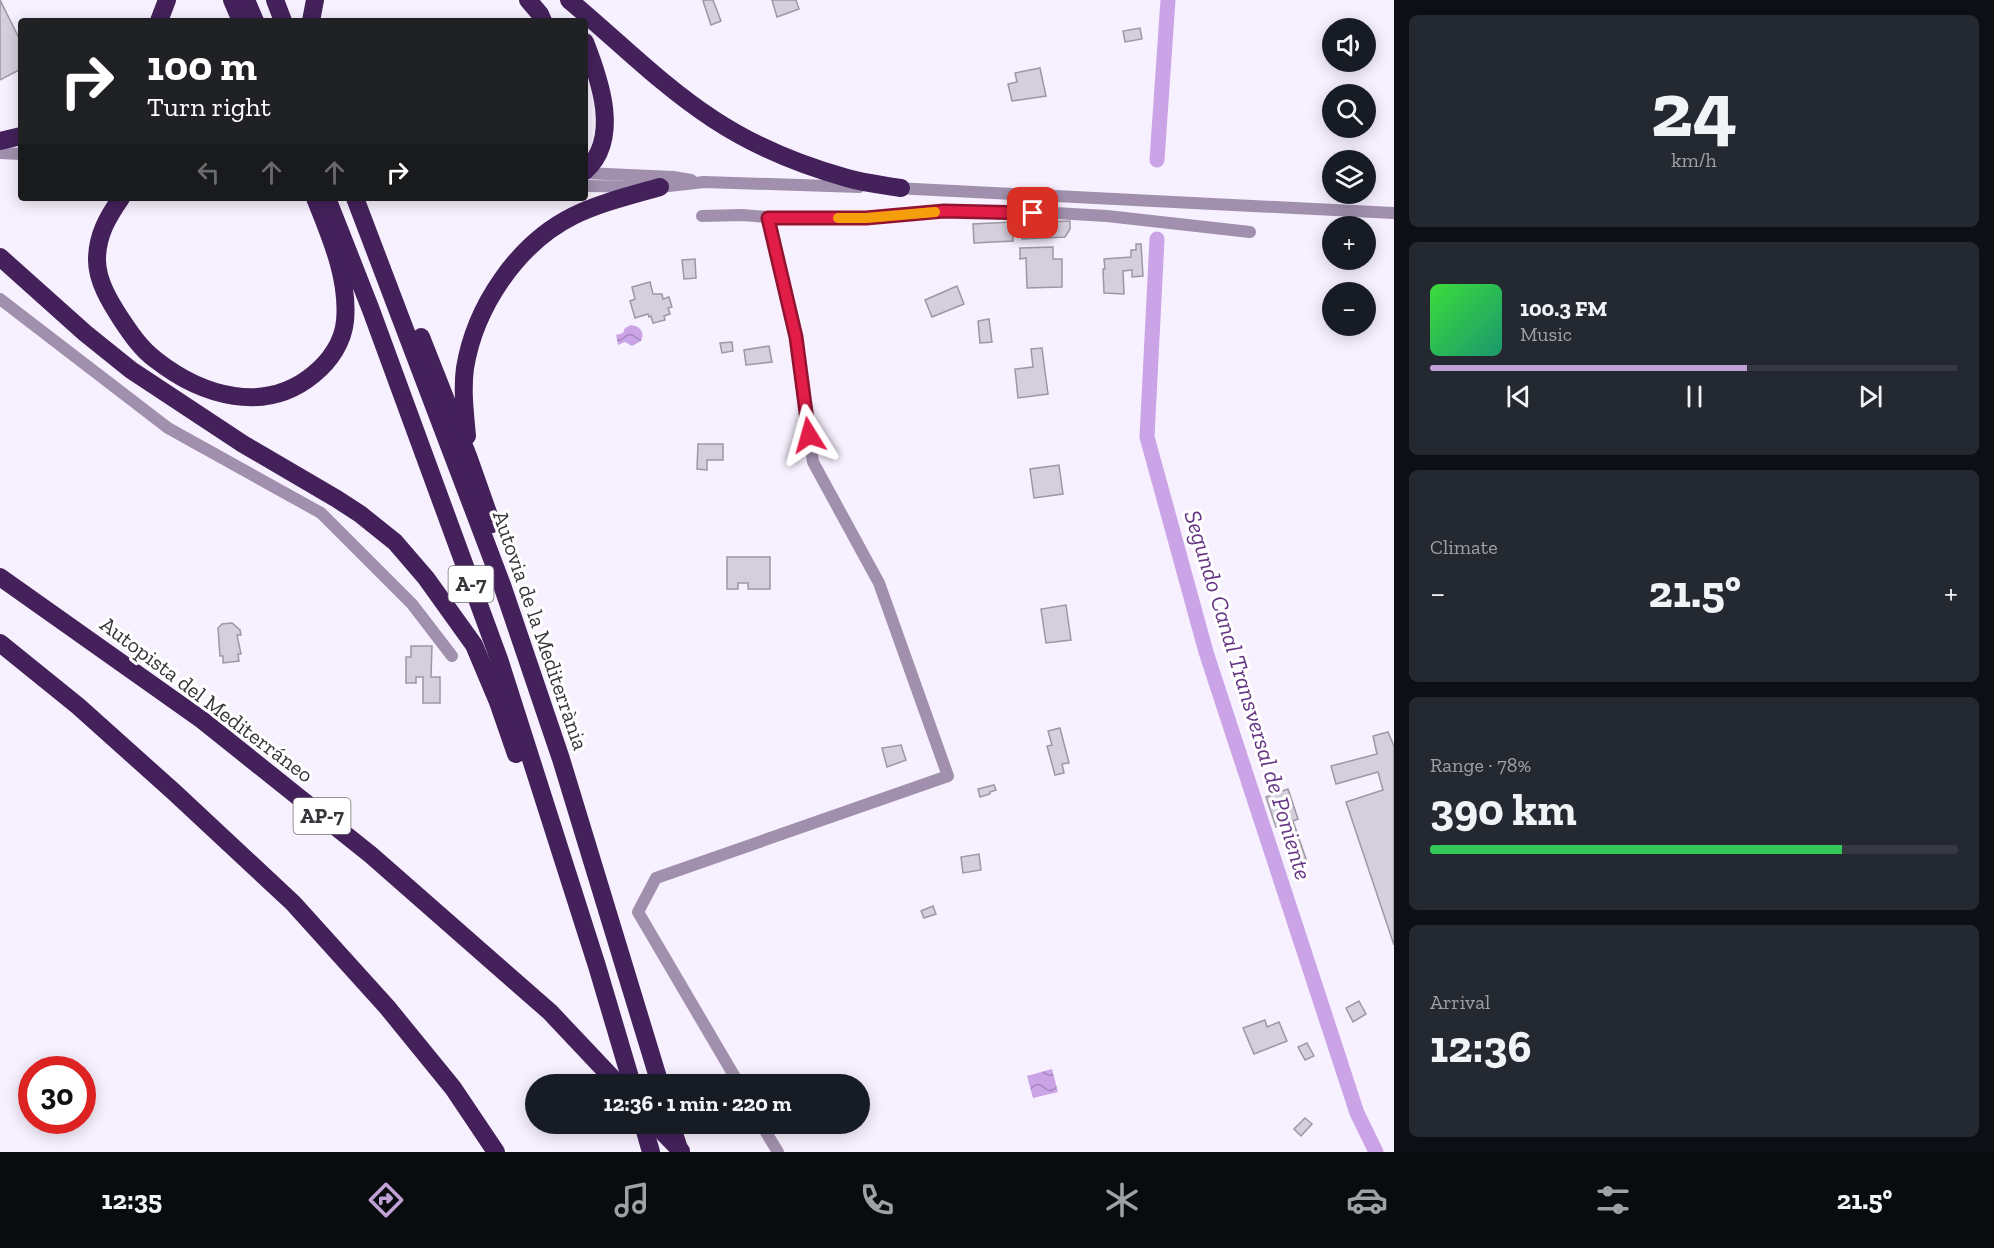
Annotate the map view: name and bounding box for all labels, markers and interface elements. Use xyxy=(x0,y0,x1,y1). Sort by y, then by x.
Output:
map controls xyxy=(1322,18,1376,336)
button: sound xyxy=(1322,18,1376,72)
text: 100 m xyxy=(147,40,257,91)
icon: right xyxy=(48,42,126,120)
text: 24 xyxy=(1651,62,1737,156)
button: search xyxy=(1322,84,1376,138)
text: Turn right xyxy=(147,91,271,123)
text: km/h xyxy=(1671,148,1717,172)
button: layers xyxy=(1322,150,1376,204)
icon: left xyxy=(192,156,225,189)
icon: ahead xyxy=(255,156,288,189)
icon: ahead xyxy=(318,156,351,189)
icon: right xyxy=(381,156,414,189)
pin xyxy=(1007,187,1058,238)
icon: arrive xyxy=(1016,196,1049,229)
button: + xyxy=(1322,216,1376,270)
button: − xyxy=(1322,282,1376,336)
text: 100.3 FM xyxy=(1520,295,1607,322)
text: Music xyxy=(1520,322,1572,346)
icon: previous xyxy=(1502,380,1535,413)
icon: pause xyxy=(1678,380,1711,413)
icon: next xyxy=(1854,380,1887,413)
position arrow xyxy=(777,403,841,467)
street label: Autovia de la Mediterrània xyxy=(487,507,594,754)
water label: Segundo Canal Transversal de Poniente xyxy=(1178,507,1319,883)
text: Climate xyxy=(1430,535,1498,559)
text: 21.5° xyxy=(1649,565,1741,619)
road number: A-7 xyxy=(448,566,494,602)
text: − xyxy=(1430,573,1445,612)
text: + xyxy=(1944,573,1958,612)
street label: Autopista del Mediterráneo xyxy=(95,610,319,788)
text: Range · 78% xyxy=(1430,753,1531,777)
text: 390 km xyxy=(1430,783,1577,837)
road number: AP-7 xyxy=(294,798,350,834)
text: Arrival xyxy=(1430,990,1490,1014)
text: 12:36 xyxy=(1430,1020,1532,1074)
speed limit sign: 30 xyxy=(18,1056,96,1134)
text: 12:36 · 1 min · 220 m xyxy=(604,1090,791,1117)
icon: directions xyxy=(365,1179,407,1221)
icon: music xyxy=(611,1179,653,1221)
icon: phone xyxy=(856,1179,898,1221)
icon: climate xyxy=(1101,1179,1143,1221)
icon: car xyxy=(1346,1179,1388,1221)
icon: filters xyxy=(1592,1179,1634,1221)
text: 12:35 xyxy=(102,1184,162,1216)
text: 21.5° xyxy=(1837,1184,1892,1216)

